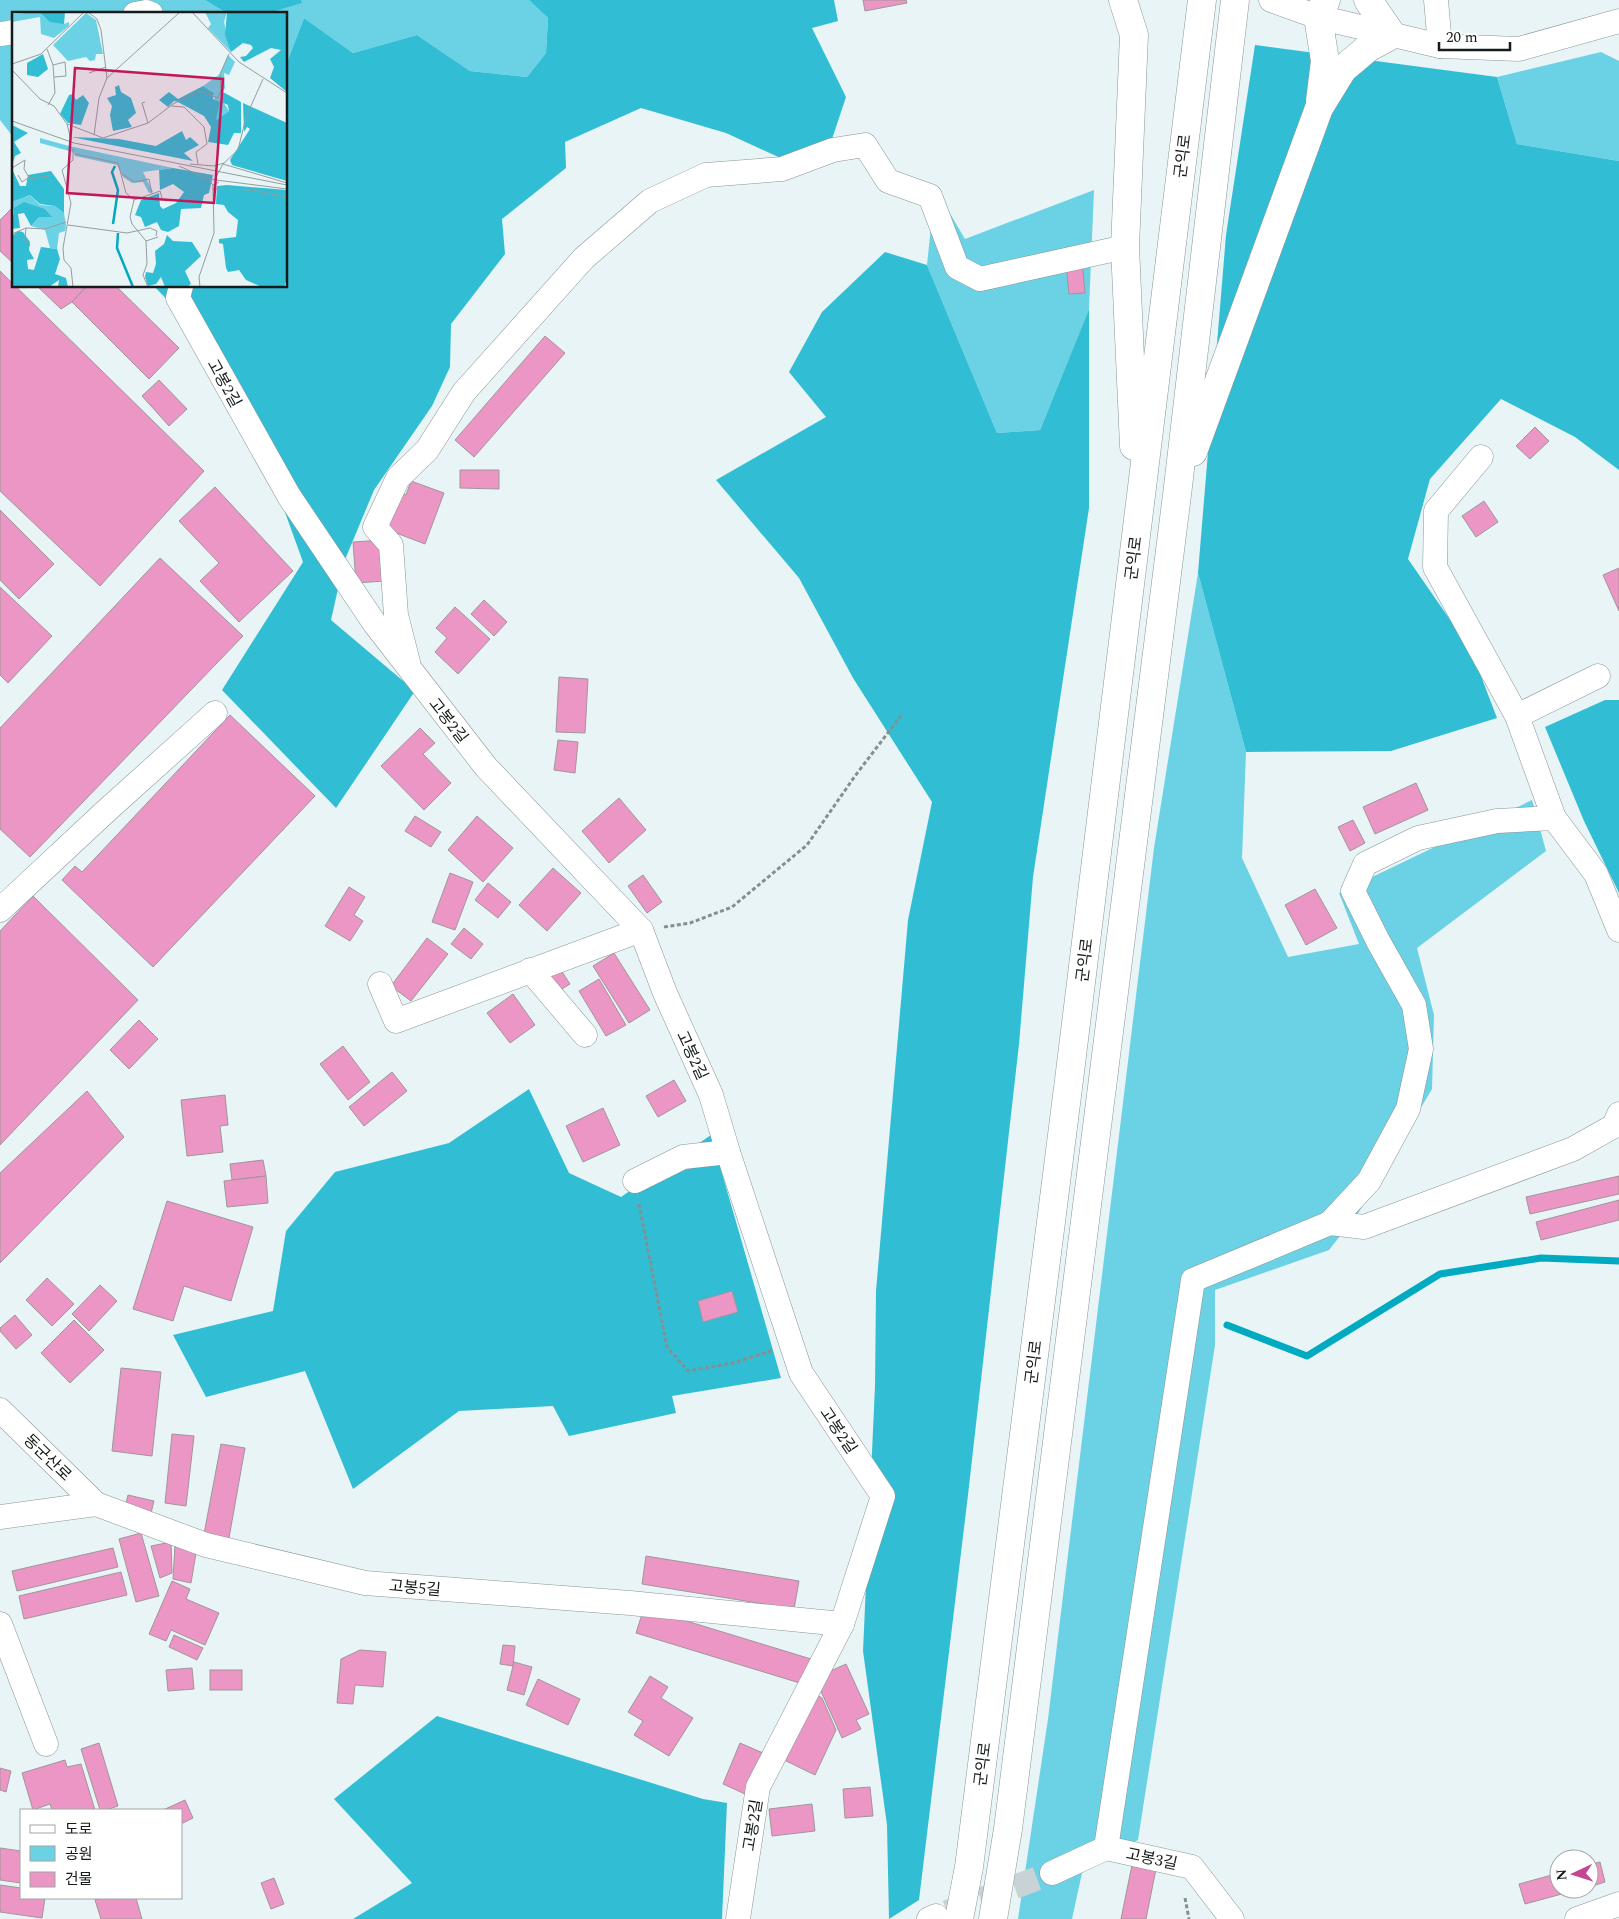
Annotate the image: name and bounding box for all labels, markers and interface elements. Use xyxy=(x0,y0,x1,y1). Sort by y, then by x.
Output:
inset map xyxy=(12,12,288,288)
scale bar xyxy=(1439,20,1510,52)
text: 20 m xyxy=(1446,26,1478,49)
street label: 군익로 xyxy=(1168,132,1198,180)
street label: 고봉2길 xyxy=(201,355,247,412)
street label: 군익로 xyxy=(1119,534,1149,582)
street label: 고봉2길 xyxy=(423,693,474,749)
street label: 군익로 xyxy=(1070,936,1100,984)
street label: 고봉2길 xyxy=(670,1027,714,1084)
street label: 군익로 xyxy=(1019,1338,1049,1386)
street label: 고봉2길 xyxy=(814,1402,863,1459)
street label: 동군산로 xyxy=(18,1429,77,1487)
street label: 고봉5길 xyxy=(388,1574,442,1602)
street label: 군익로 xyxy=(968,1740,998,1788)
street label: 고봉2길 xyxy=(737,1798,769,1853)
legend xyxy=(20,1809,182,1899)
text: 도로 xyxy=(65,1818,93,1841)
street label: 고봉3길 xyxy=(1124,1842,1180,1876)
text: 공원 xyxy=(65,1843,93,1866)
north arrow xyxy=(1549,1849,1599,1899)
text: 건물 xyxy=(65,1868,93,1891)
text: N xyxy=(1551,1868,1572,1881)

